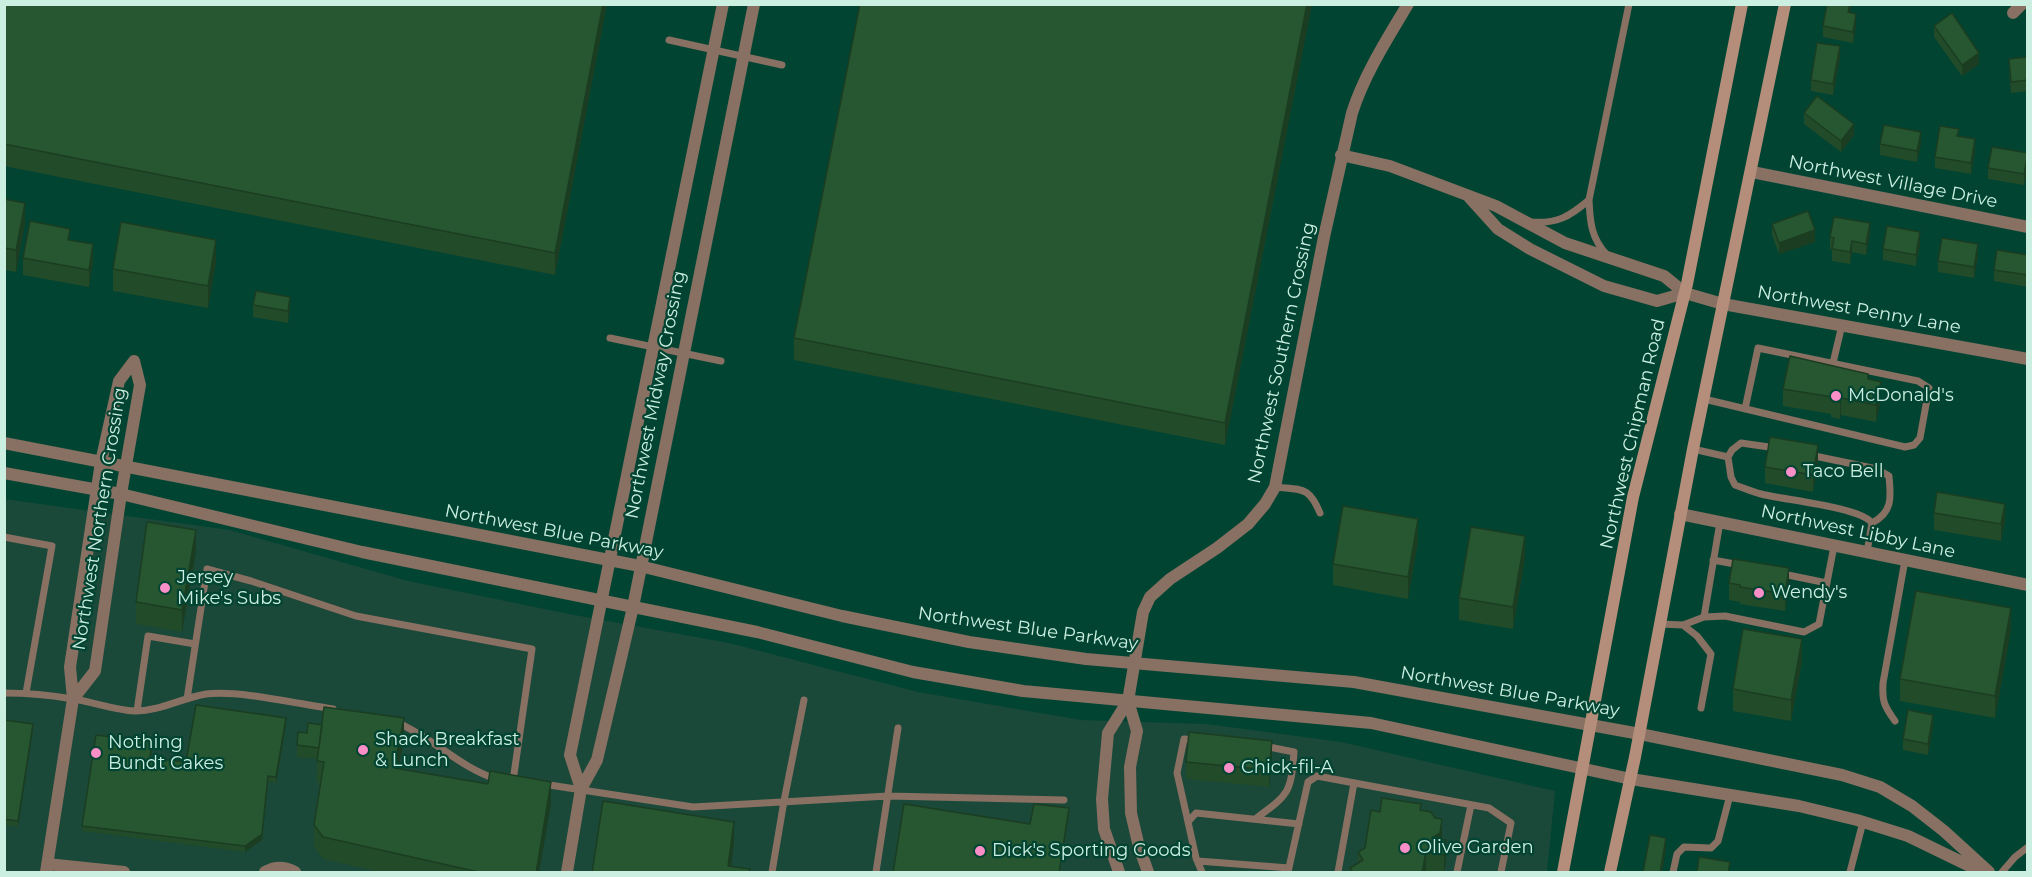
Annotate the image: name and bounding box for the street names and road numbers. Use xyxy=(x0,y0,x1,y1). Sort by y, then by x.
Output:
street label: Northwest Village Drive xyxy=(1787,151,1999,213)
street label: Northwest Southern Crossing xyxy=(1244,220,1320,486)
street label: Northwest Midway Crossing xyxy=(621,269,691,521)
street label: Northwest Penny Lane xyxy=(1756,281,1962,339)
street label: Northwest Chipman Road xyxy=(1596,317,1670,551)
street label: Northwest Northern Crossing xyxy=(69,386,131,652)
street label: Northwest Blue Parkway xyxy=(443,500,665,564)
street label: Northwest Libby Lane xyxy=(1759,501,1957,563)
street label: Northwest Blue Parkway xyxy=(916,603,1140,655)
street label: Northwest Blue Parkway xyxy=(1399,662,1621,722)

